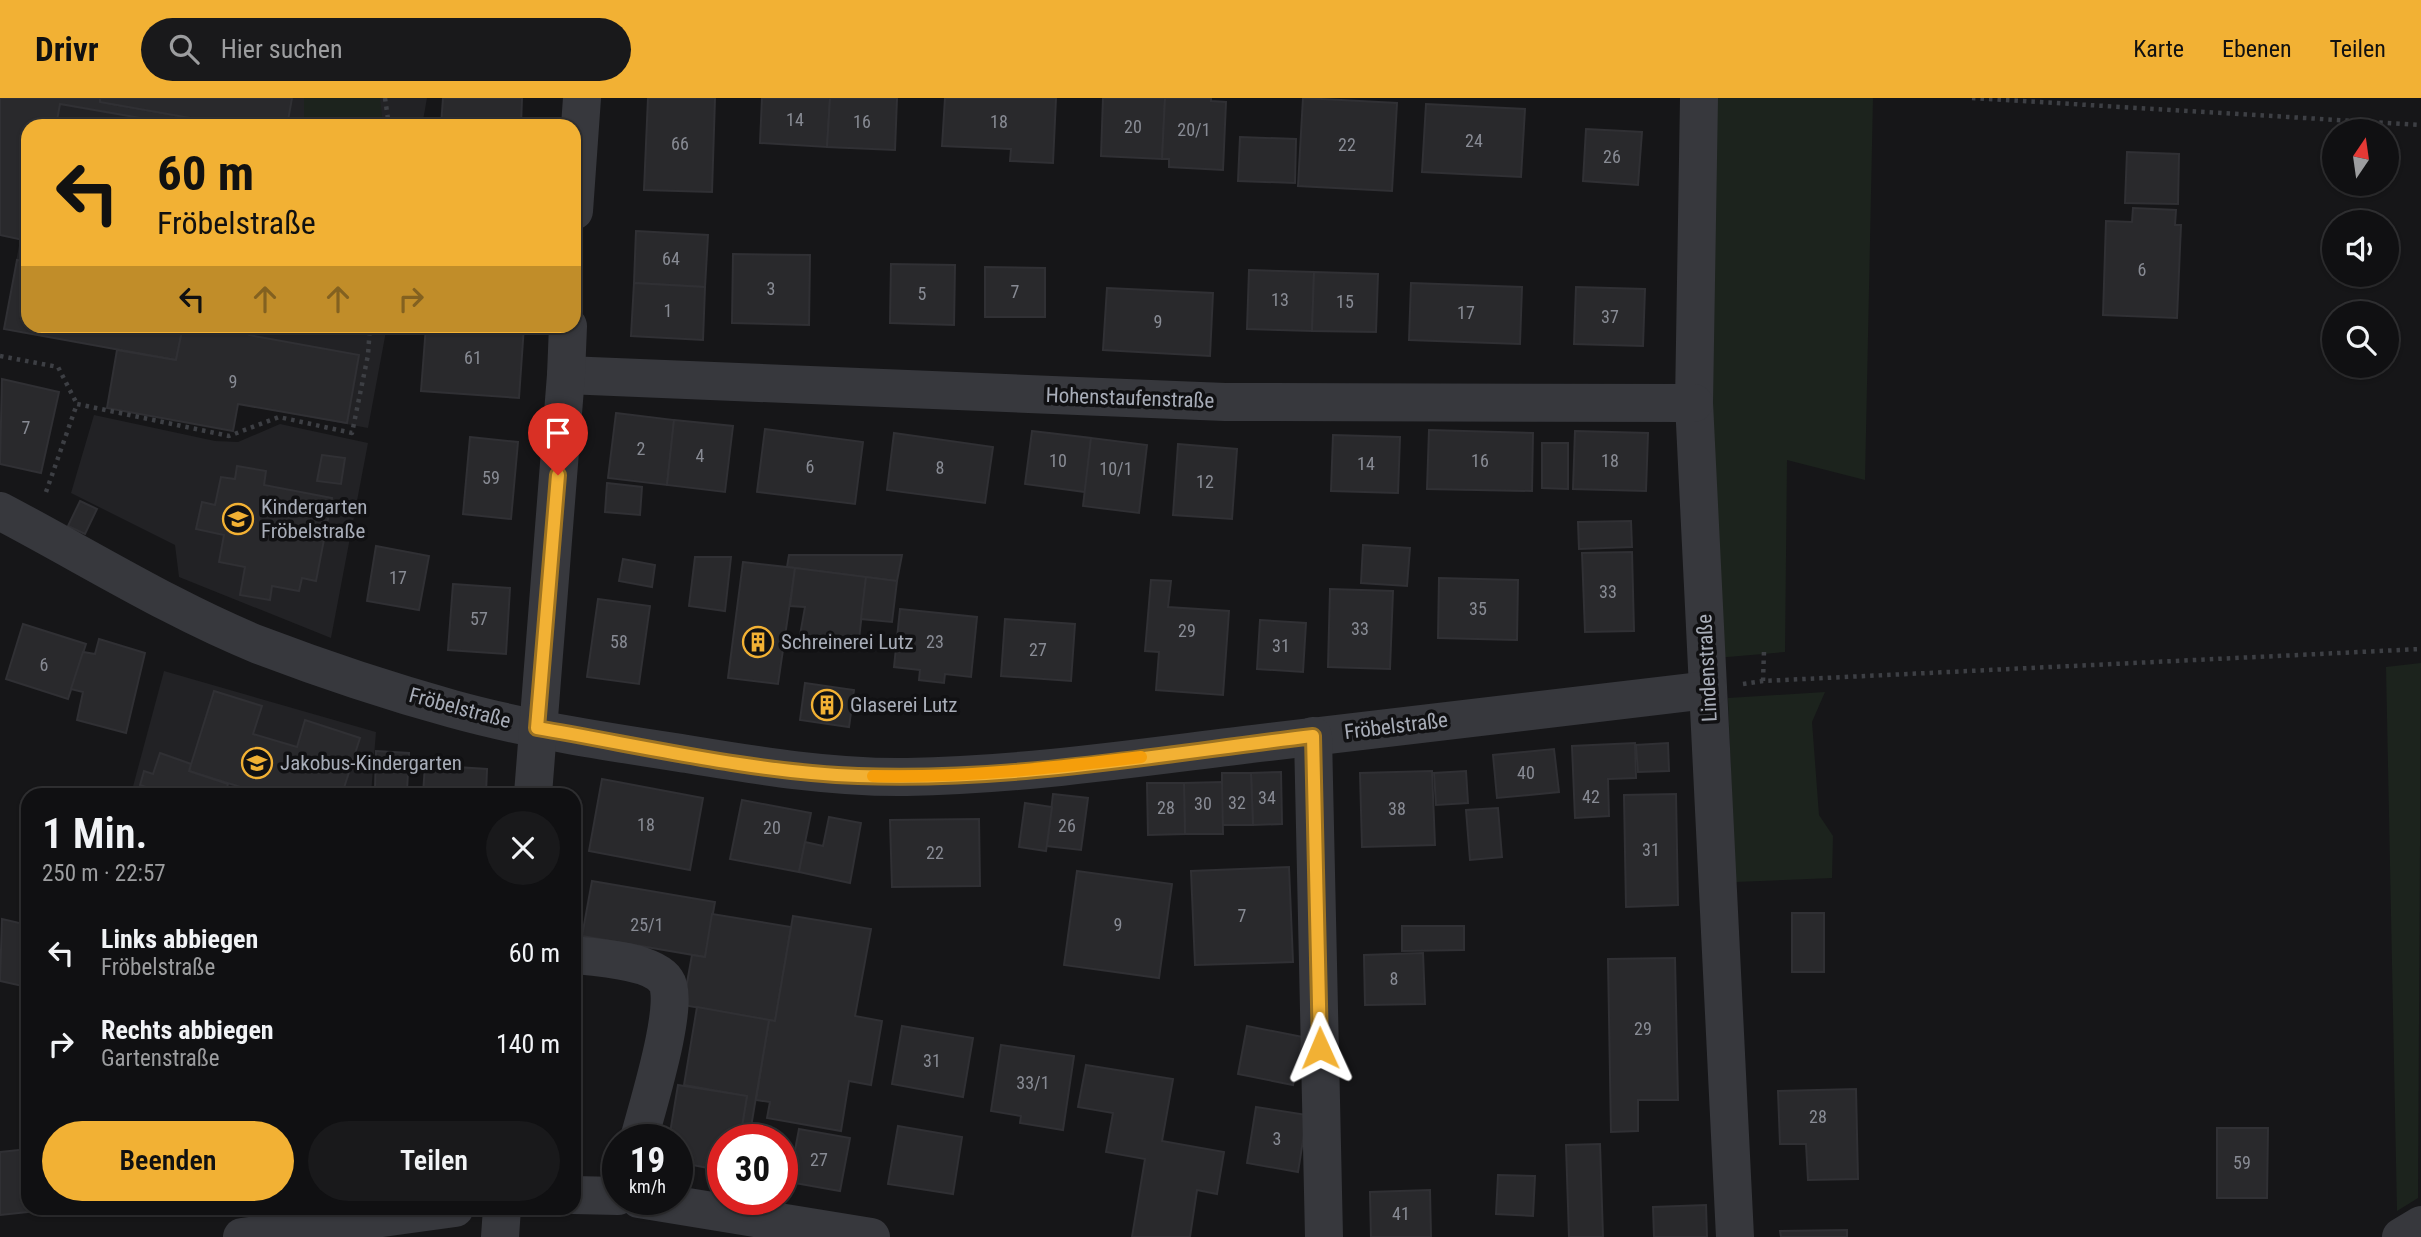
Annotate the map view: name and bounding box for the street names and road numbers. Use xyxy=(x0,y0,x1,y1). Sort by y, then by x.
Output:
street label: Hohenstaufenstraße xyxy=(1045,383,1215,413)
street label: Lindenstraße xyxy=(1692,613,1722,723)
street label: Fröbelstraße xyxy=(407,683,514,733)
street label: Fröbelstraße xyxy=(1343,708,1449,744)

